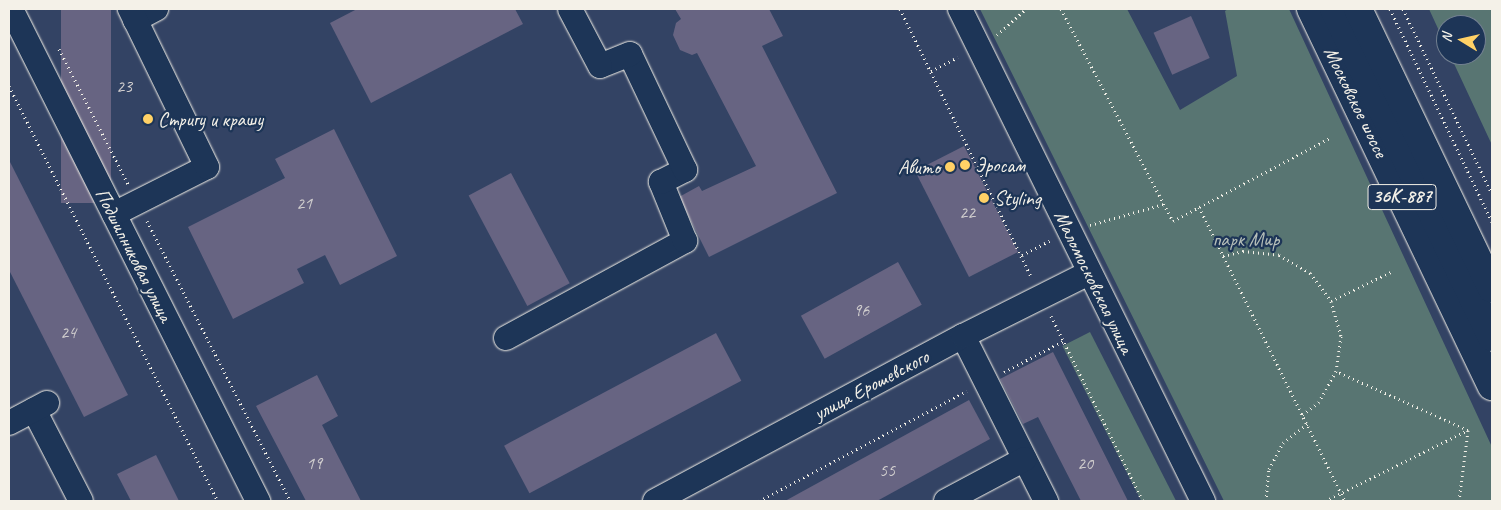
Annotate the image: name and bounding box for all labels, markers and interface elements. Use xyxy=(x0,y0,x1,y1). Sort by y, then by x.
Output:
north arrow xyxy=(1436,15,1486,65)
text: N xyxy=(1438,32,1456,43)
street label: Московское шоссе xyxy=(1319,42,1393,162)
house number: 23 xyxy=(116,75,132,97)
place label: Стригу и крашу xyxy=(158,107,263,131)
marker: Стригу и крашу xyxy=(142,113,154,125)
place label: Эросам xyxy=(975,153,1025,177)
place label: Авито xyxy=(898,155,940,179)
marker: Эросам xyxy=(959,159,971,171)
marker: Авито xyxy=(944,161,956,173)
road number: 36К-887 xyxy=(1367,180,1437,213)
street label: Подшипниковая улица xyxy=(90,184,178,326)
place label: Styling xyxy=(994,186,1041,210)
house number: 21 xyxy=(296,192,312,214)
marker: Styling xyxy=(978,192,990,204)
house number: 22 xyxy=(959,201,975,223)
street label: Маломосковская улица xyxy=(1049,206,1139,358)
park label: парк Мир xyxy=(1213,227,1279,251)
house number: 96 xyxy=(853,299,869,321)
house number: 24 xyxy=(60,321,76,343)
street label: улица Ерошевского xyxy=(810,345,932,425)
house number: 19 xyxy=(306,452,322,474)
house number: 20 xyxy=(1077,452,1093,474)
house number: 55 xyxy=(879,459,895,481)

